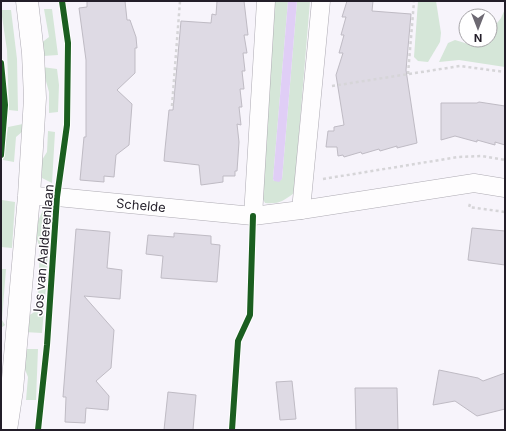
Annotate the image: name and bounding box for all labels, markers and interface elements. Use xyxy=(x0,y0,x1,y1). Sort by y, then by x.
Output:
north arrow xyxy=(458,8,498,48)
text: N xyxy=(474,31,482,45)
street label: Jos van Aalderenlaan xyxy=(29,184,57,316)
street label: Schelde xyxy=(116,195,166,215)

